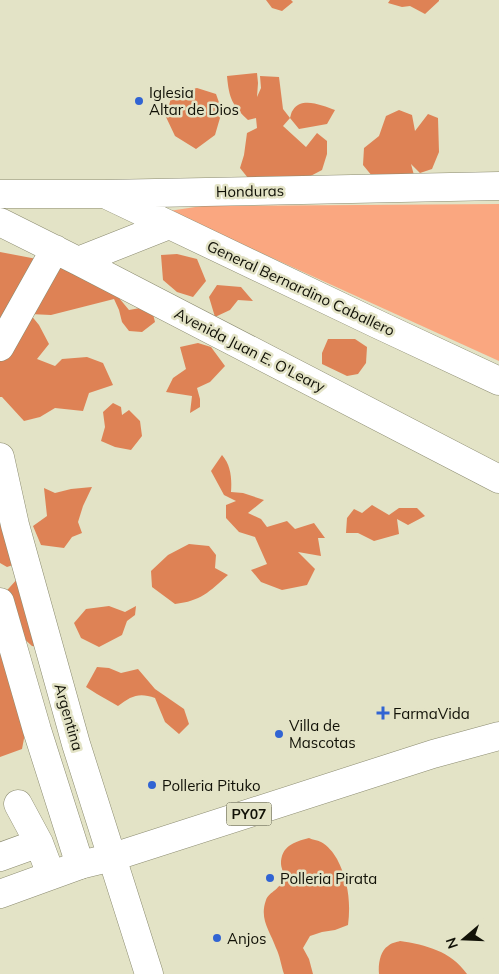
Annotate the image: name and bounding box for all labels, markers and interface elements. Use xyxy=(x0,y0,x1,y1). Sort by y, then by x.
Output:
place label: Iglesia Altar de Dios xyxy=(149,83,239,119)
marker: Iglesia Altar de Dios xyxy=(133,95,145,107)
street label: Honduras xyxy=(216,181,284,201)
street label: General Bernardino Caballero xyxy=(204,236,398,340)
street label: Avenida Juan E. O'Leary xyxy=(171,304,329,396)
street label: Argentina xyxy=(50,681,88,753)
place label: FarmaVida xyxy=(393,704,470,723)
marker: FarmaVida xyxy=(377,707,389,719)
place label: Villa de Mascotas xyxy=(289,716,356,752)
marker: Villa de Mascotas xyxy=(273,728,285,740)
place label: Polleria Pituko xyxy=(162,776,261,795)
marker: Polleria Pituko xyxy=(146,779,158,791)
road number: PY07 xyxy=(226,802,272,826)
place label: Polleria Pirata xyxy=(280,869,377,888)
marker: Polleria Pirata xyxy=(264,872,276,884)
north arrow xyxy=(439,914,489,964)
place label: Anjos xyxy=(227,929,266,948)
marker: Anjos xyxy=(211,932,223,944)
text: N xyxy=(441,935,462,951)

